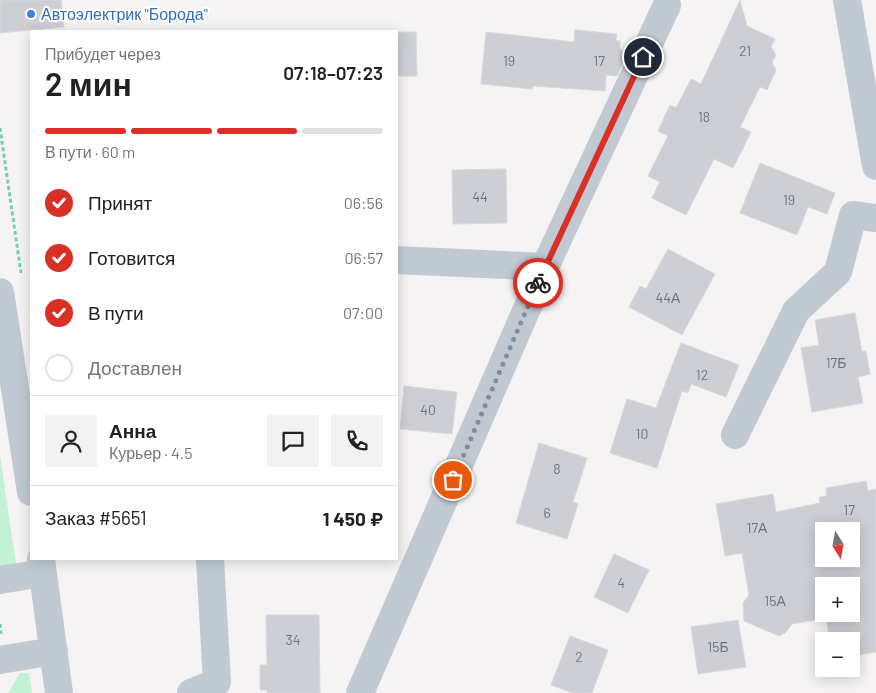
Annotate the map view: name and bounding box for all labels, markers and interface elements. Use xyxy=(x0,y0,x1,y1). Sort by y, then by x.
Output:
place label: Автоэлектрик "Борода" xyxy=(41,4,208,23)
marker: Автоэлектрик "Борода" xyxy=(25,8,37,20)
pin xyxy=(622,36,664,78)
house number: 21 xyxy=(739,42,751,59)
icon: home xyxy=(629,43,657,71)
text: Прибудет через xyxy=(45,44,161,63)
house number: 19 xyxy=(503,52,515,69)
house number: 17 xyxy=(593,52,605,69)
text: 07:18–07:23 xyxy=(283,61,383,84)
text: 2 мин xyxy=(45,64,132,102)
house number: 18 xyxy=(698,108,710,125)
text: В пути · 60 m xyxy=(45,142,135,161)
house number: 44 xyxy=(472,188,488,205)
icon: check xyxy=(45,189,73,217)
text: Принят xyxy=(88,191,152,214)
house number: 19 xyxy=(783,191,795,208)
text: 06:56 xyxy=(344,193,383,212)
icon: check xyxy=(45,244,73,272)
text: Готовится xyxy=(88,246,175,269)
text: 06:57 xyxy=(345,248,383,267)
courier xyxy=(513,258,563,308)
icon: bike xyxy=(524,269,552,297)
house number: 44А xyxy=(656,289,681,306)
icon: check xyxy=(45,299,73,327)
text: В пути xyxy=(88,301,144,324)
text: 07:00 xyxy=(343,303,383,322)
house number: 17Б xyxy=(826,354,846,371)
text: Доставлен xyxy=(88,356,182,379)
house number: 12 xyxy=(696,366,708,383)
house number: 40 xyxy=(420,401,436,418)
button: person xyxy=(45,415,97,467)
button: chat xyxy=(267,415,319,467)
button: phone xyxy=(331,415,383,467)
text: Анна xyxy=(109,419,156,442)
house number: 10 xyxy=(636,425,648,442)
text: Курьер · 4.5 xyxy=(109,443,192,462)
pin xyxy=(432,459,474,501)
house number: 8 xyxy=(553,460,561,477)
icon: bag xyxy=(439,466,467,494)
house number: 17 xyxy=(843,501,855,518)
house number: 6 xyxy=(543,504,551,521)
text: Заказ #5651 xyxy=(45,506,147,529)
text: 1 450 ₽ xyxy=(323,507,383,530)
house number: 17А xyxy=(747,519,768,536)
north arrow xyxy=(815,522,860,568)
map controls xyxy=(815,522,860,677)
house number: 4 xyxy=(617,574,625,591)
button: + xyxy=(815,577,860,622)
house number: 15А xyxy=(764,592,786,609)
house number: 34 xyxy=(286,631,300,648)
button: − xyxy=(815,632,860,677)
house number: 15Б xyxy=(707,638,729,655)
house number: 2 xyxy=(575,648,583,665)

